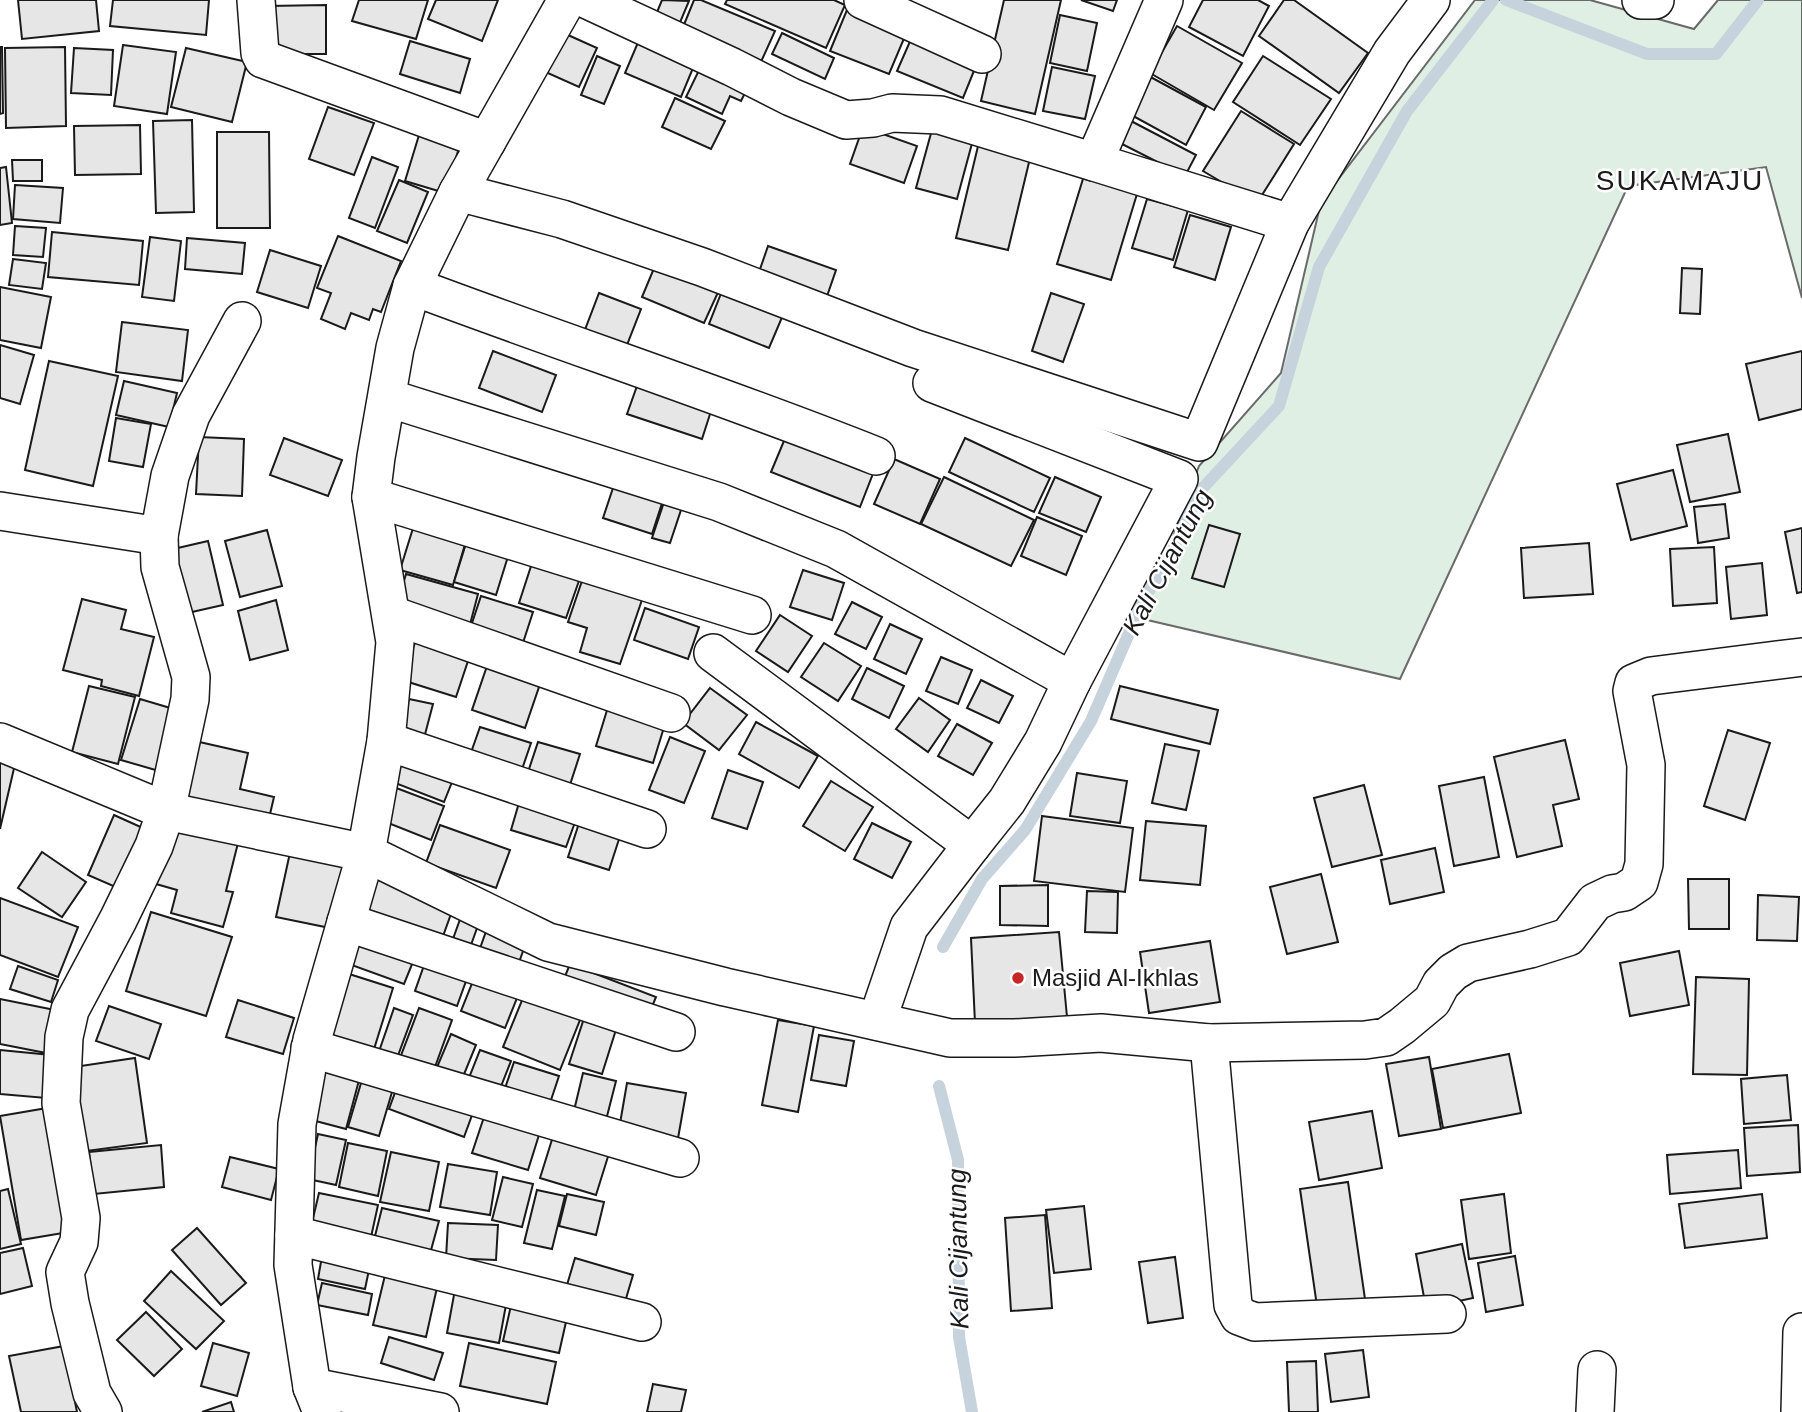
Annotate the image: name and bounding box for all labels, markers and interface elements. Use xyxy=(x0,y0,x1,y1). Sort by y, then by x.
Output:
district label: SUKAMAJU xyxy=(1596,165,1764,196)
water label: Kali Cijantung xyxy=(1116,484,1218,640)
place label: Masjid Al-Ikhlas xyxy=(1032,964,1199,991)
marker: Masjid Al-Ikhlas xyxy=(1010,970,1026,986)
water label: Kali Cijantung xyxy=(942,1168,974,1329)

